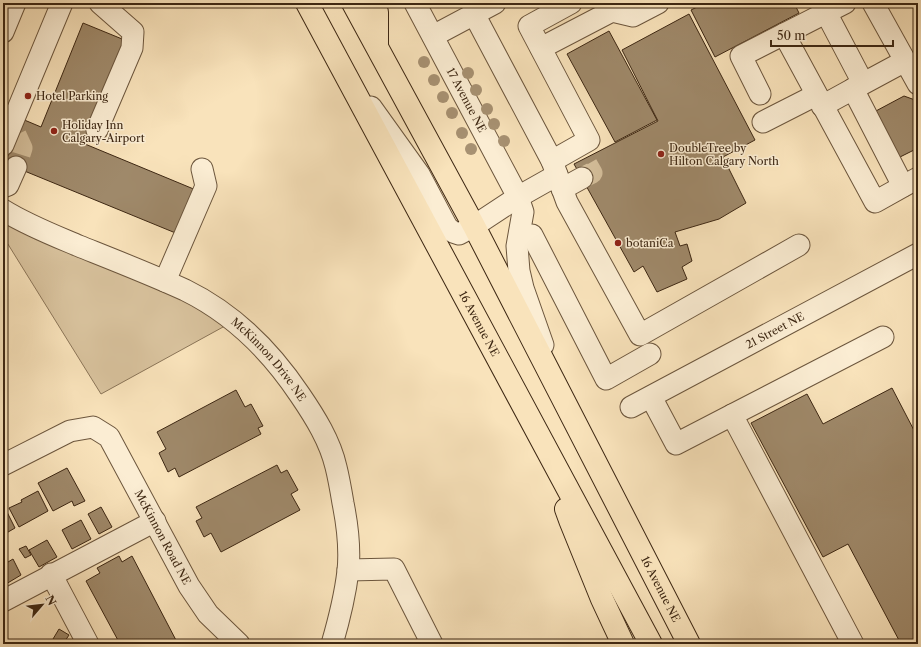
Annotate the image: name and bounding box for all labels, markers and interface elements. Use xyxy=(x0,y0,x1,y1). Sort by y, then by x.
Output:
scale bar xyxy=(771,22,893,48)
text: 50 m xyxy=(777,28,806,43)
street label: 17 Avenue NE xyxy=(444,65,490,135)
place label: Hotel Parking xyxy=(36,89,108,103)
marker: Hotel Parking xyxy=(23,91,33,101)
place label: Holiday Inn Calgary-Airport xyxy=(62,118,145,145)
marker: Holiday Inn Calgary-Airport xyxy=(49,126,59,136)
place label: DoubleTree by Hilton Calgary North xyxy=(669,141,779,168)
marker: DoubleTree by Hilton Calgary North xyxy=(656,149,666,159)
place label: botaniCa xyxy=(626,236,674,250)
marker: botaniCa xyxy=(613,238,623,248)
street label: 16 Avenue NE xyxy=(456,289,503,359)
street label: 21 Street NE xyxy=(743,309,807,352)
street label: McKinnon Drive NE xyxy=(228,315,309,404)
street label: McKinnon Road NE xyxy=(132,487,194,587)
street label: 16 Avenue NE xyxy=(638,554,684,625)
north arrow xyxy=(22,585,62,625)
text: N xyxy=(42,593,59,608)

